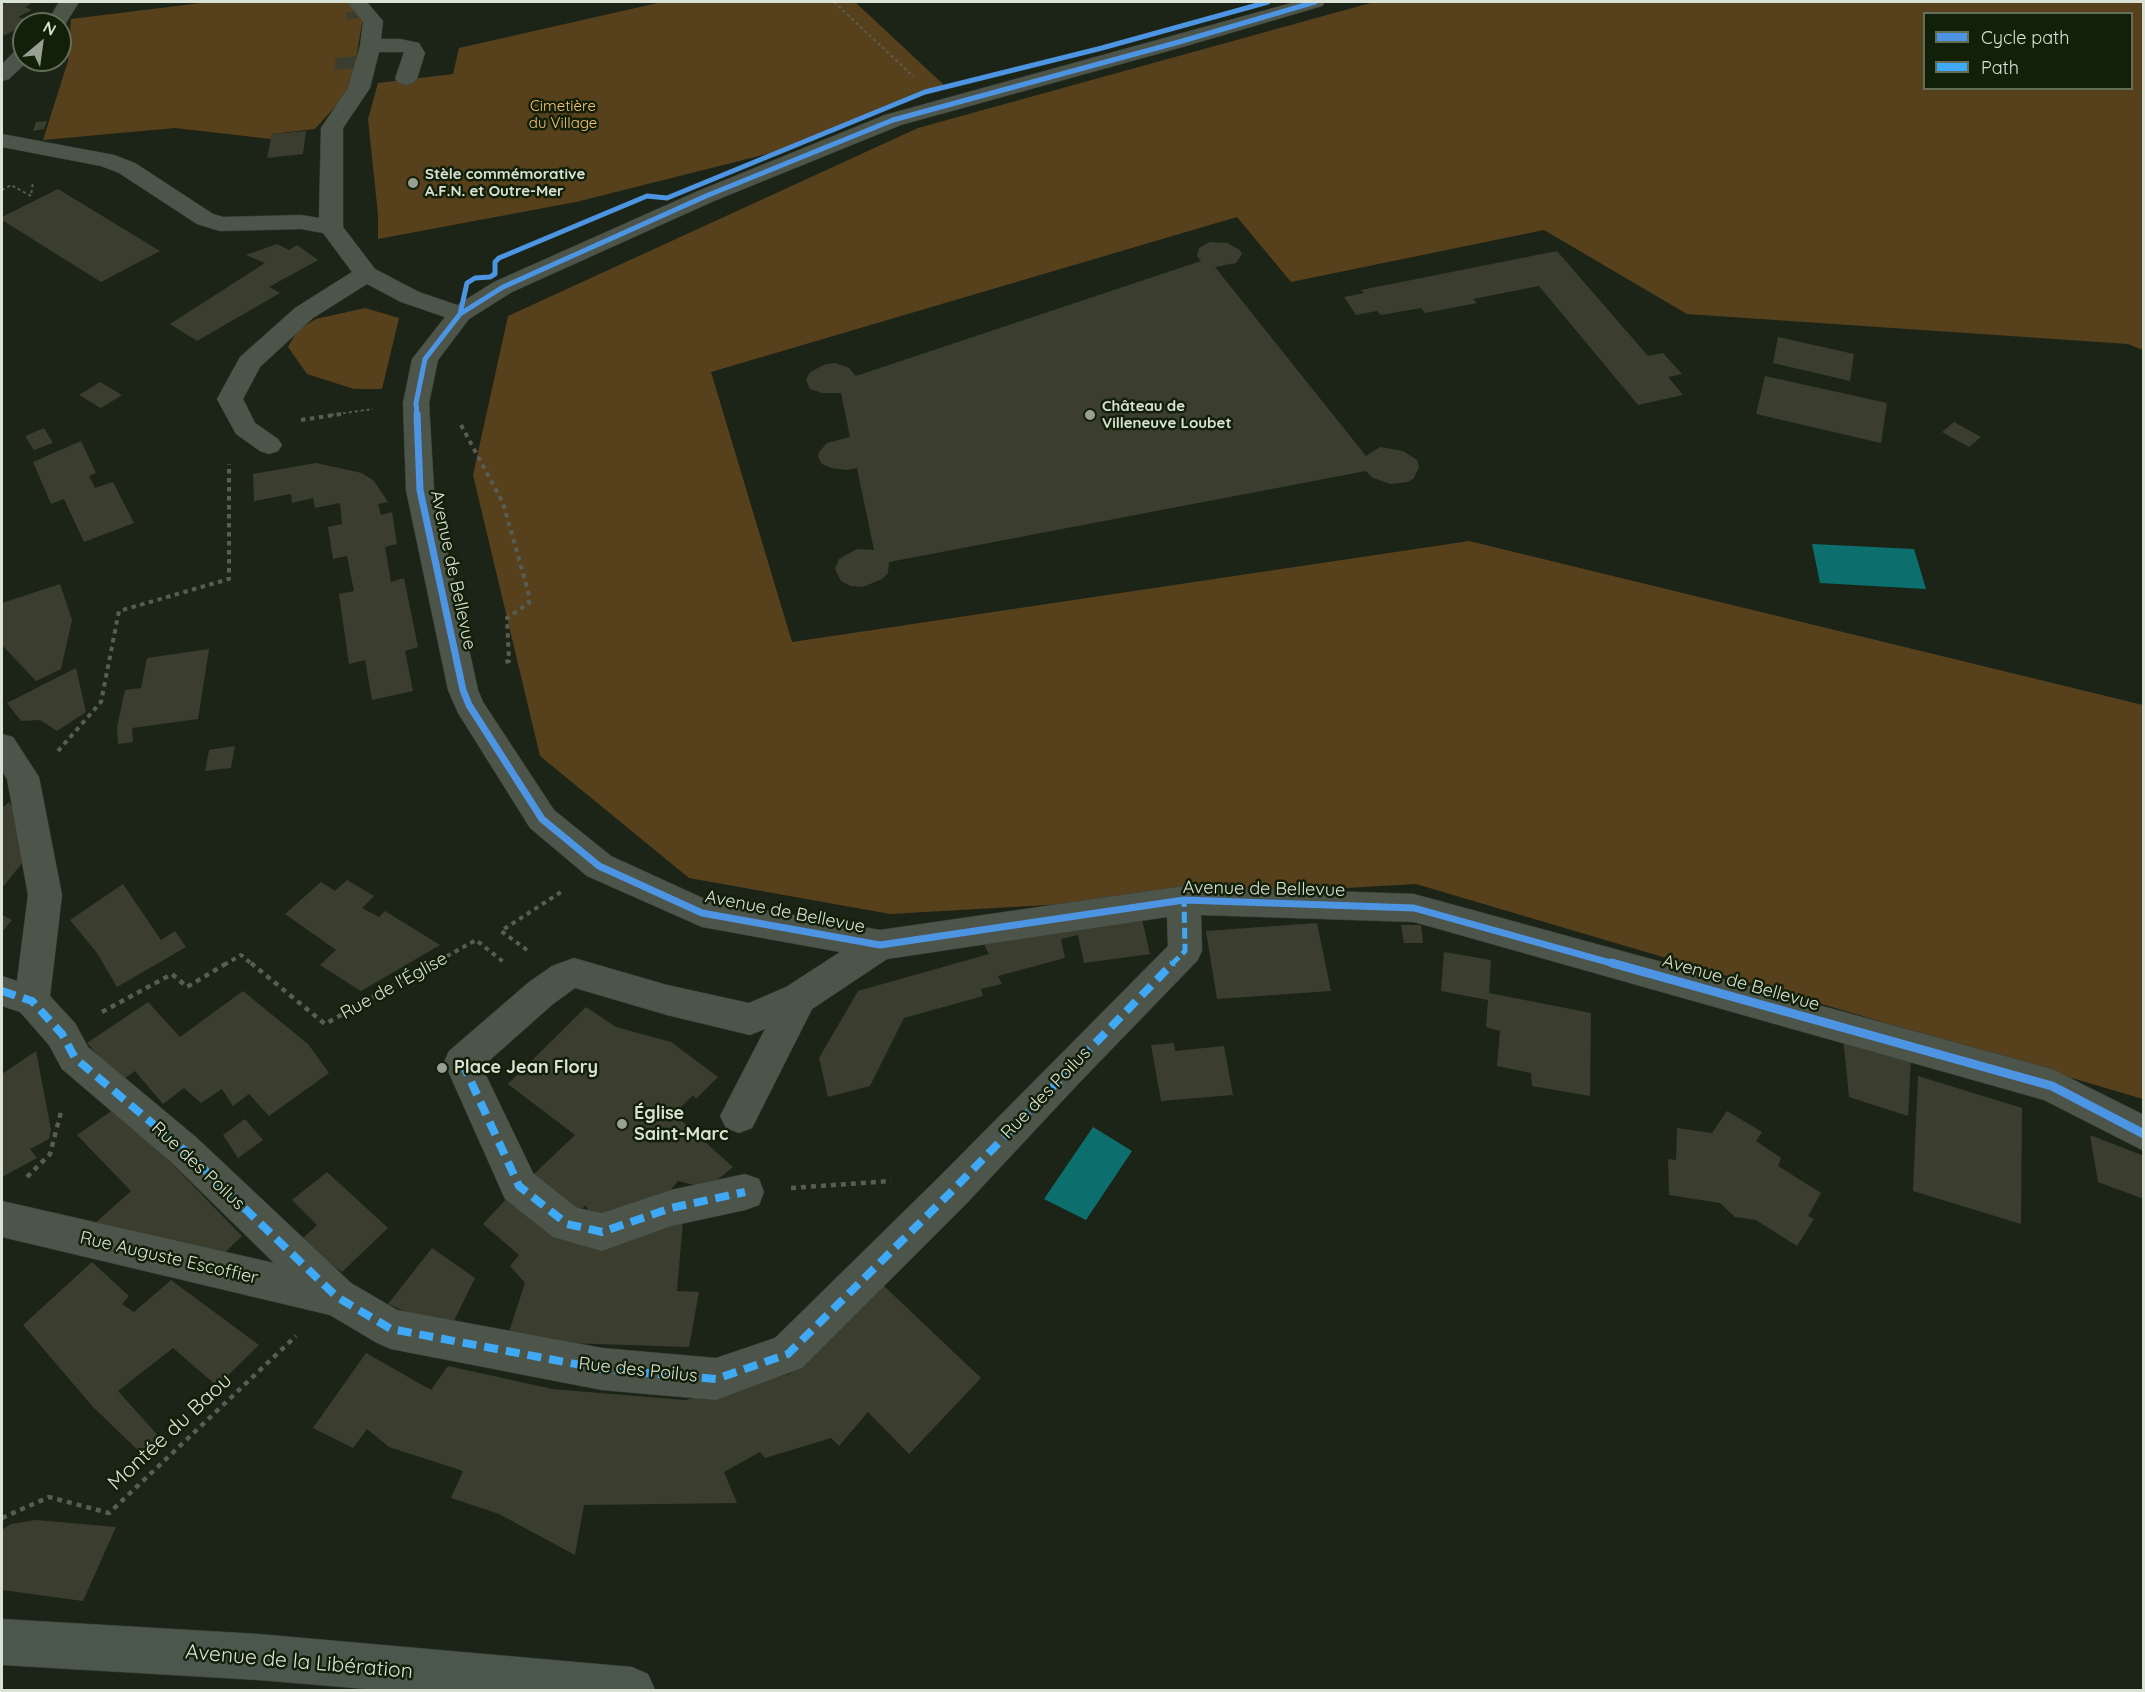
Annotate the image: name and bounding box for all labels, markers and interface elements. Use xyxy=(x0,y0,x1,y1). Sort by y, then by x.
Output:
north arrow xyxy=(12,12,72,72)
legend xyxy=(1923,12,2133,90)
text: N xyxy=(40,16,60,40)
text: Cycle path xyxy=(1981,26,2069,49)
text: Path xyxy=(1981,56,2019,79)
park label: Cimetière du Village xyxy=(529,97,597,132)
place label: Stèle commémorative A.F.N. et Outre-Mer xyxy=(425,165,585,200)
marker: Stèle commémorative A.F.N. et Outre-Mer xyxy=(406,176,420,190)
place label: Château de Villeneuve Loubet xyxy=(1102,397,1232,432)
marker: Château de Villeneuve Loubet xyxy=(1083,408,1097,422)
street label: Avenue de Bellevue xyxy=(426,488,480,652)
street label: Avenue de Bellevue xyxy=(1183,877,1345,901)
street label: Avenue de Bellevue xyxy=(703,886,867,938)
street label: Rue de l'Église xyxy=(337,948,451,1024)
street label: Avenue de Bellevue xyxy=(1660,950,1822,1016)
street label: Rue des Poilus xyxy=(997,1042,1095,1144)
place label: Place Jean Flory xyxy=(454,1057,598,1079)
marker: Place Jean Flory xyxy=(435,1061,449,1075)
place label: Église Saint-Marc xyxy=(634,1103,728,1146)
street label: Rue des Poilus xyxy=(147,1117,249,1215)
marker: Église Saint-Marc xyxy=(615,1117,629,1131)
street label: Rue Auguste Escoffier xyxy=(78,1227,260,1289)
street label: Rue des Poilus xyxy=(577,1353,699,1387)
street label: Montée du Baou xyxy=(103,1368,237,1496)
street label: Avenue de la Libération xyxy=(184,1639,414,1685)

